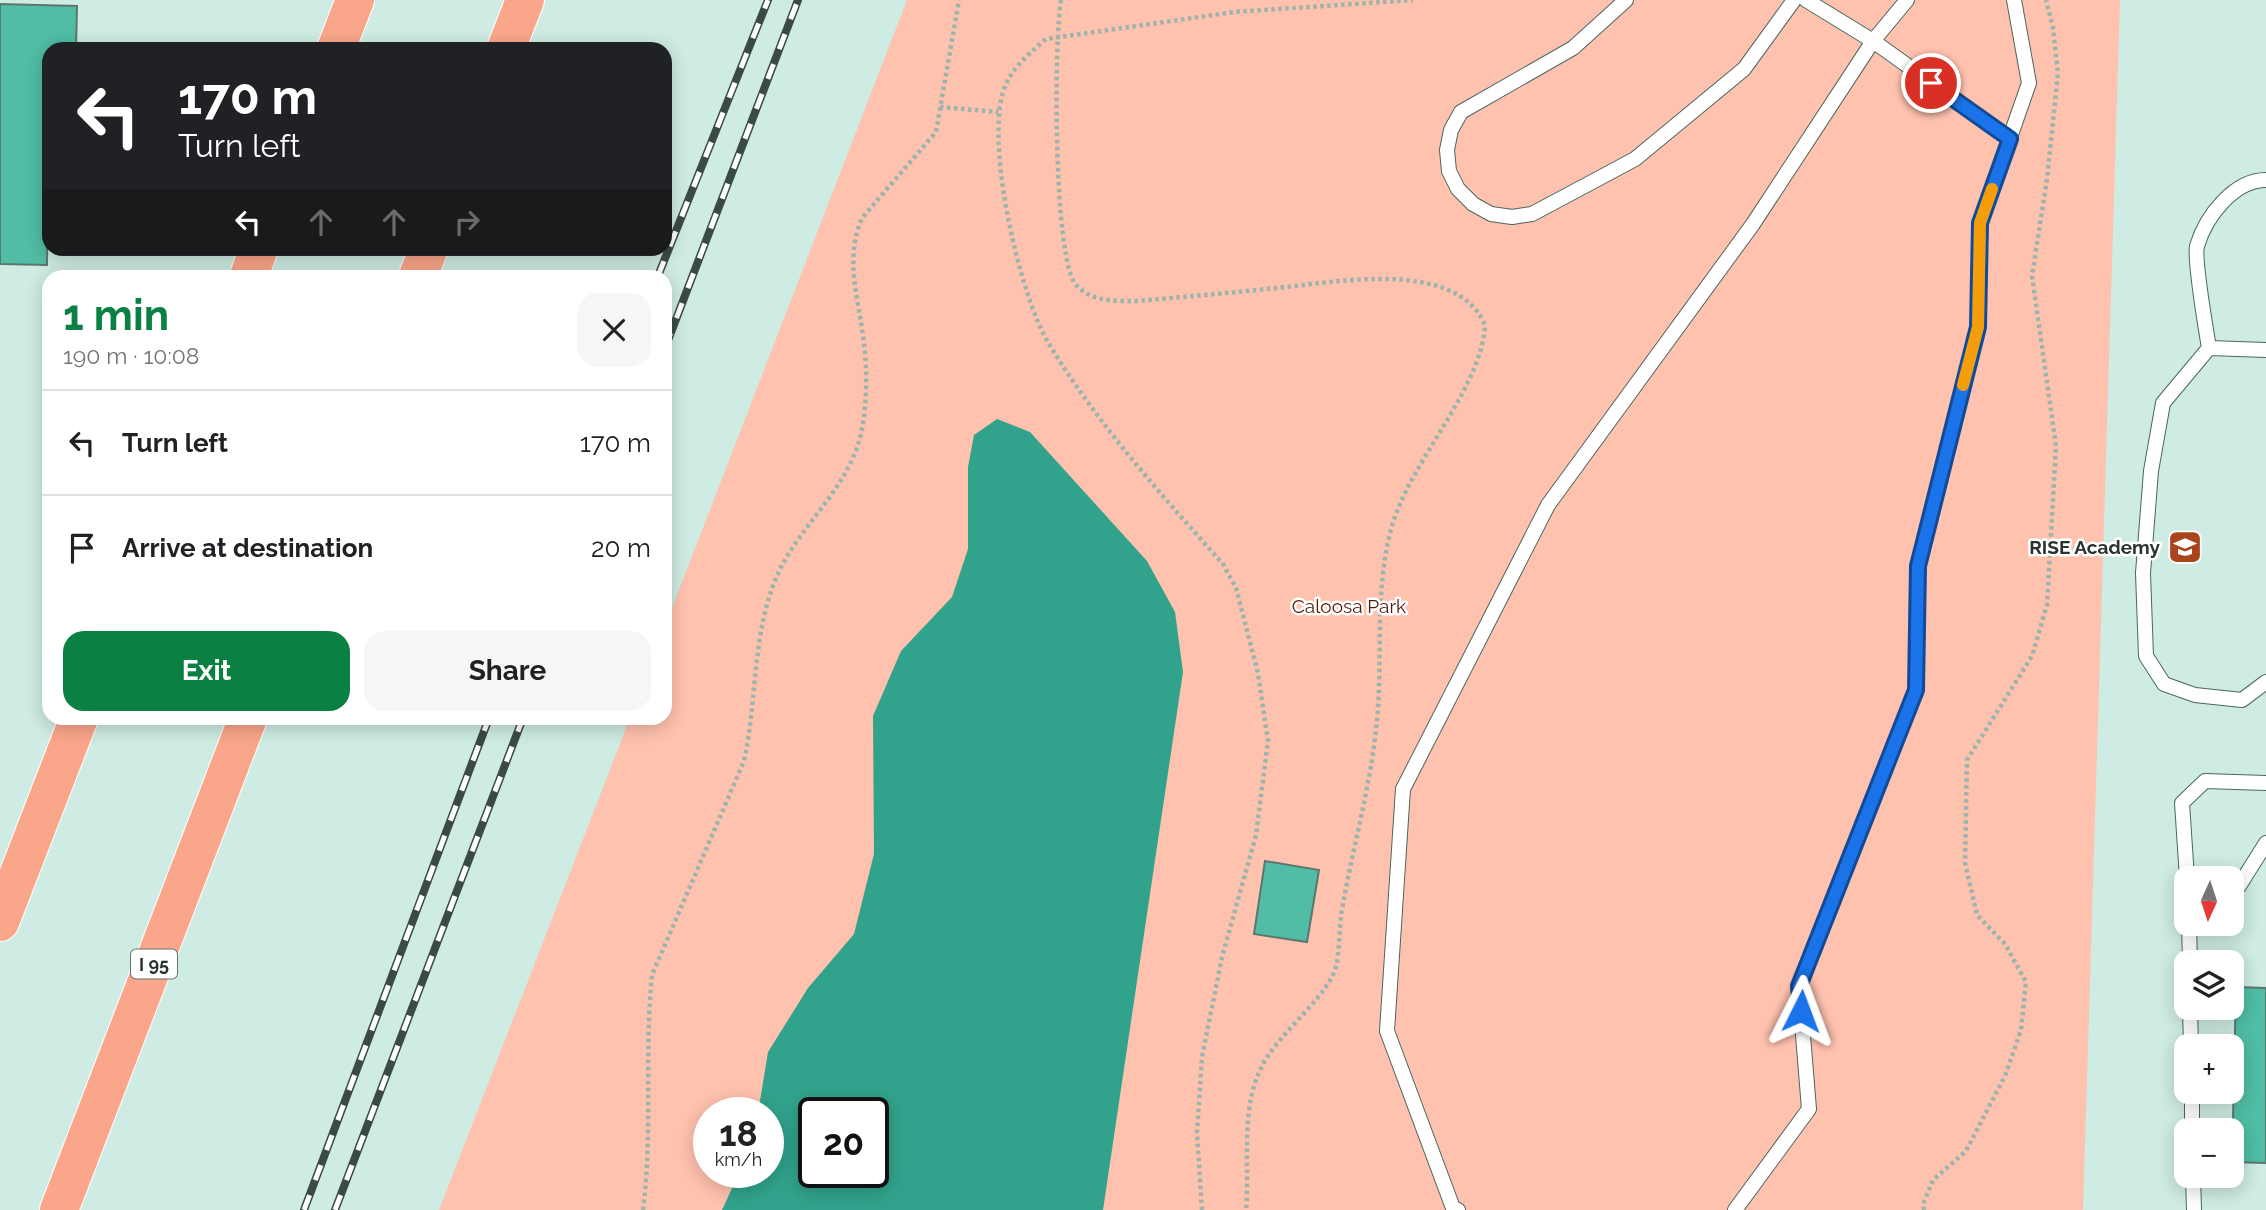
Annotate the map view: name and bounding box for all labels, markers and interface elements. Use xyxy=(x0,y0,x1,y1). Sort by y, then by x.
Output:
pin xyxy=(1901,53,1961,113)
icon: arrive xyxy=(1912,64,1950,102)
text: 170 m xyxy=(178,68,317,125)
icon: left xyxy=(63,70,154,161)
text: Turn left xyxy=(178,127,300,164)
icon: left xyxy=(229,203,267,241)
icon: ahead xyxy=(302,203,340,241)
icon: ahead xyxy=(375,203,413,241)
icon: right xyxy=(448,203,486,241)
text: 1 min xyxy=(63,291,169,340)
button: close xyxy=(577,293,651,367)
text: 190 m · 10:08 xyxy=(63,342,199,369)
icon: left xyxy=(63,424,101,462)
text: Turn left xyxy=(122,428,228,458)
text: 170 m xyxy=(580,428,651,458)
school or university icon: RISE Academy xyxy=(2166,528,2204,566)
icon: arrive xyxy=(63,529,101,567)
text: Arrive at destination xyxy=(122,533,373,563)
text: 20 m xyxy=(591,533,651,563)
place label: RISE Academy xyxy=(2029,536,2161,558)
park label: Caloosa Park xyxy=(1292,595,1406,617)
button: Exit xyxy=(63,631,350,711)
button: Share xyxy=(364,631,651,711)
north arrow xyxy=(2174,866,2244,936)
map controls xyxy=(2174,866,2244,1188)
road number: I 95 xyxy=(131,950,177,979)
button: layers xyxy=(2174,950,2244,1020)
position arrow xyxy=(1764,974,1838,1048)
button: + xyxy=(2174,1034,2244,1104)
speed limit sign: 20 xyxy=(798,1097,889,1188)
text: 18 xyxy=(719,1113,758,1154)
button: − xyxy=(2174,1118,2244,1188)
text: km/h xyxy=(715,1149,762,1170)

